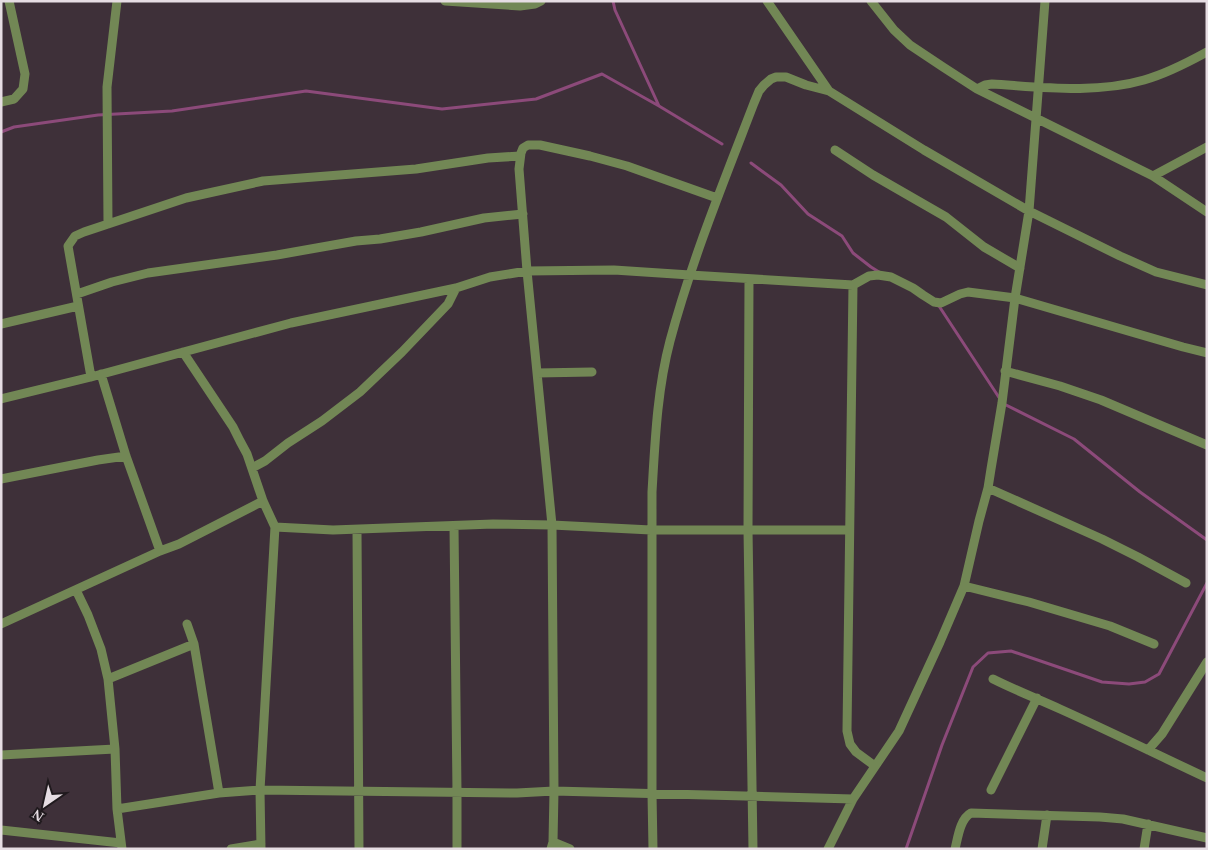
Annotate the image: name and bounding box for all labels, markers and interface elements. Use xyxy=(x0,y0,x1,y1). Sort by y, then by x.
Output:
north arrow xyxy=(20,780,70,830)
text: N xyxy=(30,806,46,824)

